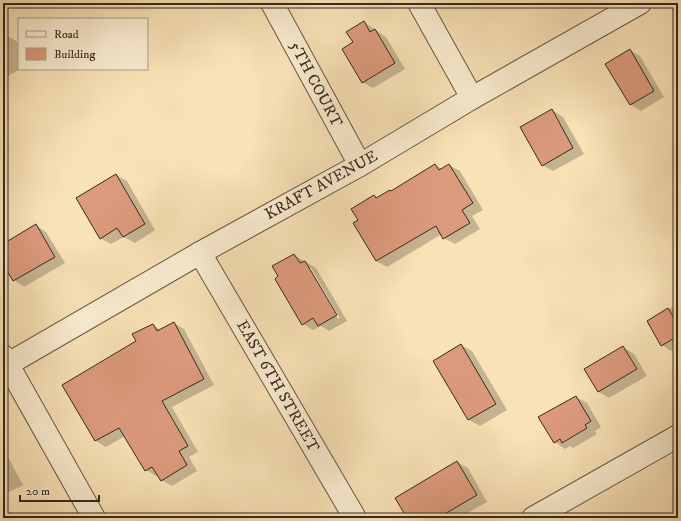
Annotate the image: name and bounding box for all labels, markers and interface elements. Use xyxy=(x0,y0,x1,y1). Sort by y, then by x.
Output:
legend xyxy=(18,18,148,70)
text: Road xyxy=(54,27,79,42)
street label: 5TH COURT xyxy=(285,38,347,130)
text: Building xyxy=(54,47,95,62)
street label: KRAFT AVENUE xyxy=(261,146,381,224)
street label: EAST 6TH STREET xyxy=(232,317,324,455)
scale bar xyxy=(20,477,99,503)
text: 20 m xyxy=(26,484,50,499)

